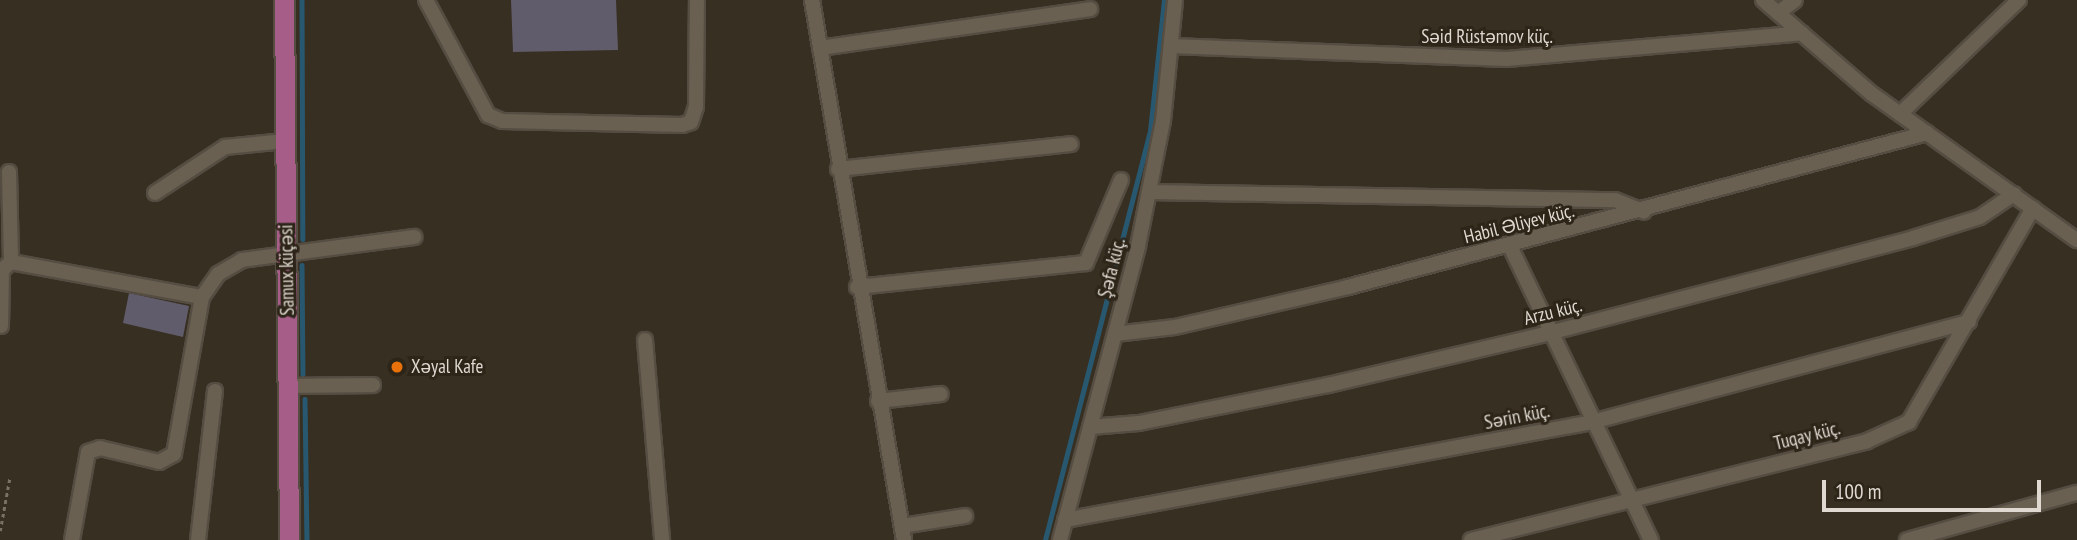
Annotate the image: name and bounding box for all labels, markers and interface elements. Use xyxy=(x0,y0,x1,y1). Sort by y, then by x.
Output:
street label: Səid Rüstəmov küç. xyxy=(1421,26,1553,48)
street label: Habil Əliyev küç. xyxy=(1461,199,1577,249)
street label: Samux küçəsi xyxy=(275,224,299,316)
street label: Şəfa küç. xyxy=(1094,236,1130,300)
street label: Arzu küç. xyxy=(1522,294,1584,330)
place label: Xəyal Kafe xyxy=(411,356,483,378)
marker: Xəyal Kafe xyxy=(389,359,405,375)
street label: Sərin küç. xyxy=(1482,399,1552,435)
street label: Tuqay küç. xyxy=(1771,417,1843,455)
scale bar xyxy=(1825,466,2044,510)
text: 100 m xyxy=(1835,478,1881,505)

